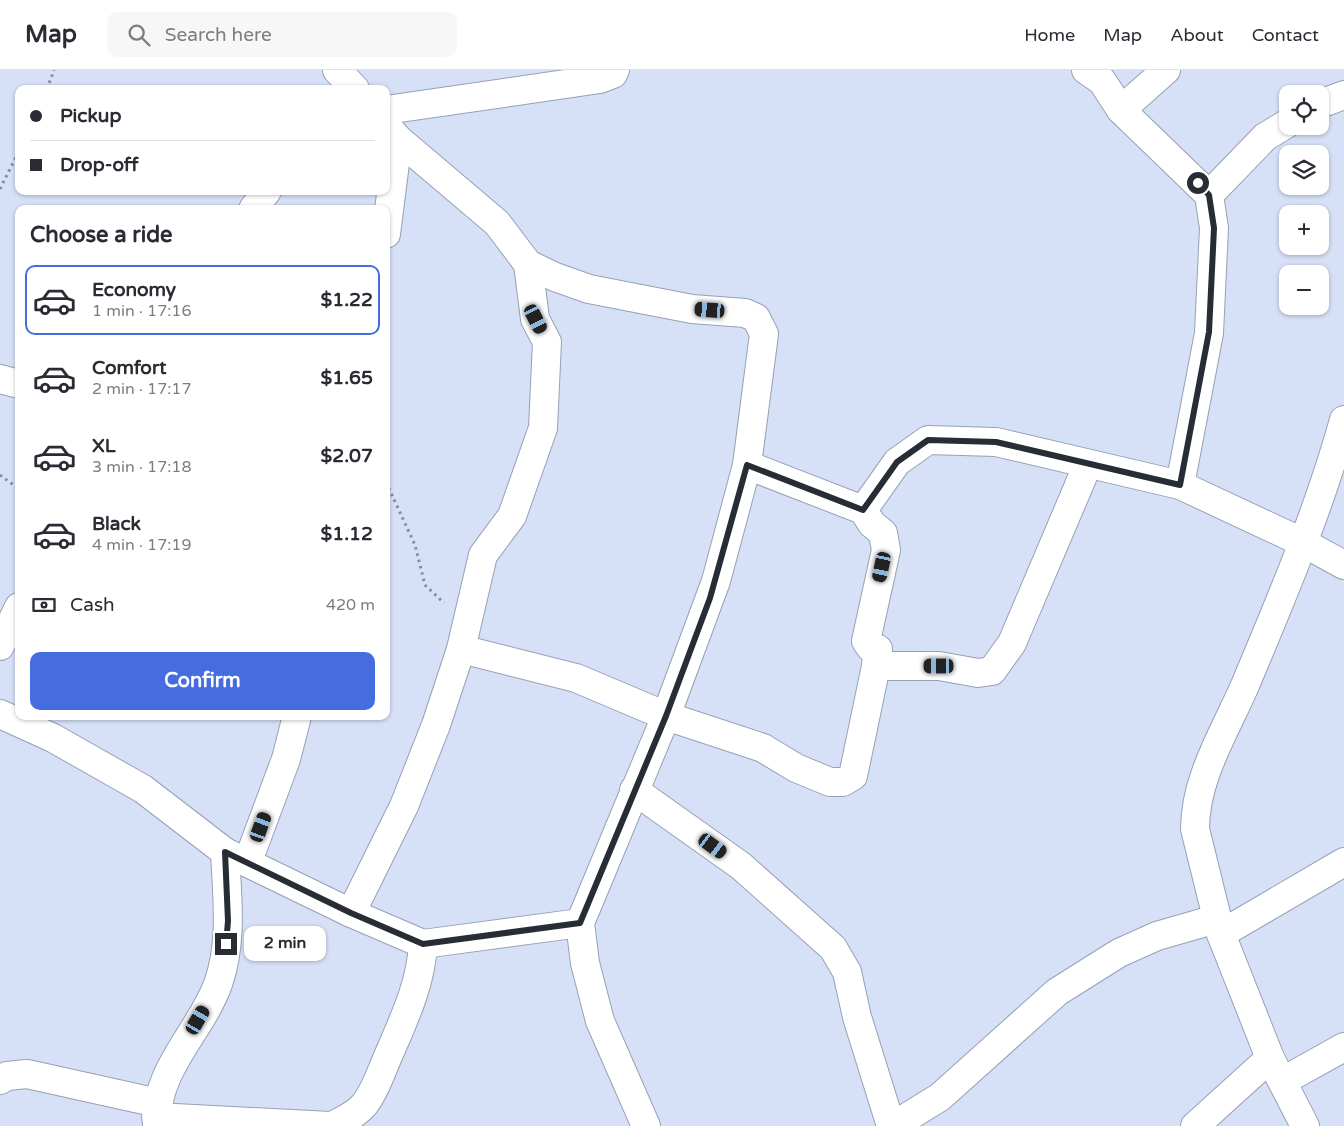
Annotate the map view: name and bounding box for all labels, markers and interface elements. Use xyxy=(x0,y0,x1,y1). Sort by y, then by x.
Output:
search box xyxy=(107,12,457,57)
text: Map xyxy=(25,20,77,49)
icon: search xyxy=(125,21,153,49)
text: Search here xyxy=(165,24,272,46)
text: Home xyxy=(1024,24,1075,46)
text: Map xyxy=(1103,24,1142,46)
text: About xyxy=(1170,24,1224,46)
text: Contact xyxy=(1252,24,1319,46)
map controls xyxy=(1279,85,1329,315)
button: locate xyxy=(1279,85,1329,135)
text: Pickup xyxy=(60,105,121,127)
button: layers xyxy=(1279,145,1329,195)
text: Drop-off xyxy=(60,154,139,176)
route start xyxy=(1187,172,1209,194)
button: + xyxy=(1279,205,1329,255)
text: Choose a ride xyxy=(30,222,173,248)
button: − xyxy=(1279,265,1329,315)
icon: car xyxy=(32,278,77,323)
text: Economy xyxy=(92,279,176,301)
text: $1.22 xyxy=(321,289,373,311)
text: 1 min · 17:16 xyxy=(92,301,191,321)
car xyxy=(694,301,725,319)
car xyxy=(522,302,549,336)
icon: car xyxy=(32,356,77,401)
text: Comfort xyxy=(92,357,166,379)
text: $1.65 xyxy=(321,367,373,389)
text: 2 min · 17:17 xyxy=(92,379,191,399)
icon: car xyxy=(32,434,77,479)
text: XL xyxy=(92,435,116,457)
text: $2.07 xyxy=(321,445,373,467)
text: 3 min · 17:18 xyxy=(92,457,191,477)
icon: car xyxy=(32,512,77,557)
text: Black xyxy=(92,513,141,535)
text: $1.12 xyxy=(321,523,373,545)
text: 4 min · 17:19 xyxy=(92,535,191,555)
car xyxy=(871,551,892,583)
icon: cash xyxy=(30,591,58,619)
text: Cash xyxy=(70,594,115,616)
text: 420 m xyxy=(326,595,375,615)
button: Confirm xyxy=(30,652,375,710)
car xyxy=(924,659,954,674)
car xyxy=(248,810,273,844)
car xyxy=(696,831,729,861)
callout: 2 min xyxy=(244,926,326,962)
route end xyxy=(215,933,237,955)
text: 2 min xyxy=(264,933,306,953)
car xyxy=(184,1003,211,1037)

